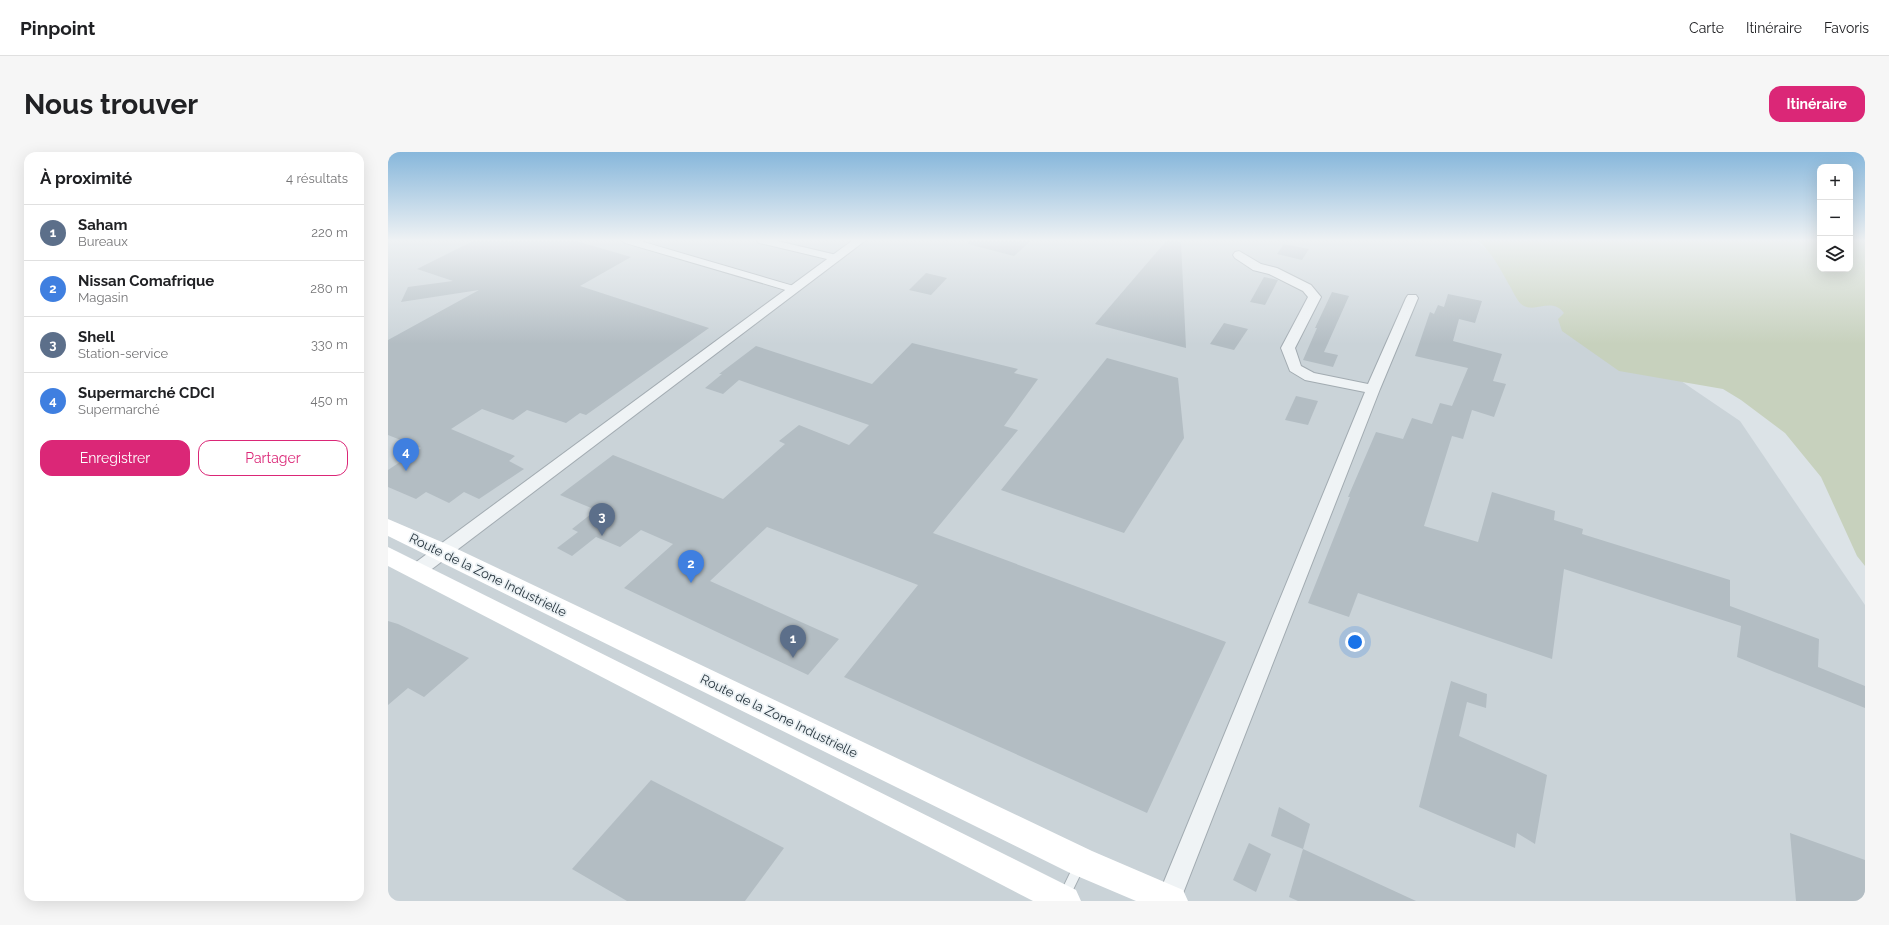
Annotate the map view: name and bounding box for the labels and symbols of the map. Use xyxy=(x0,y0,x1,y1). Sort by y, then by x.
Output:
pin: 4 xyxy=(393,438,419,471)
pin: 3 xyxy=(589,503,615,536)
street label: Route de la Zone Industrielle xyxy=(407,530,569,620)
pin: 2 xyxy=(678,550,704,583)
pin: 1 xyxy=(780,625,806,658)
your location xyxy=(1345,632,1365,652)
street label: Route de la Zone Industrielle xyxy=(698,671,860,761)

